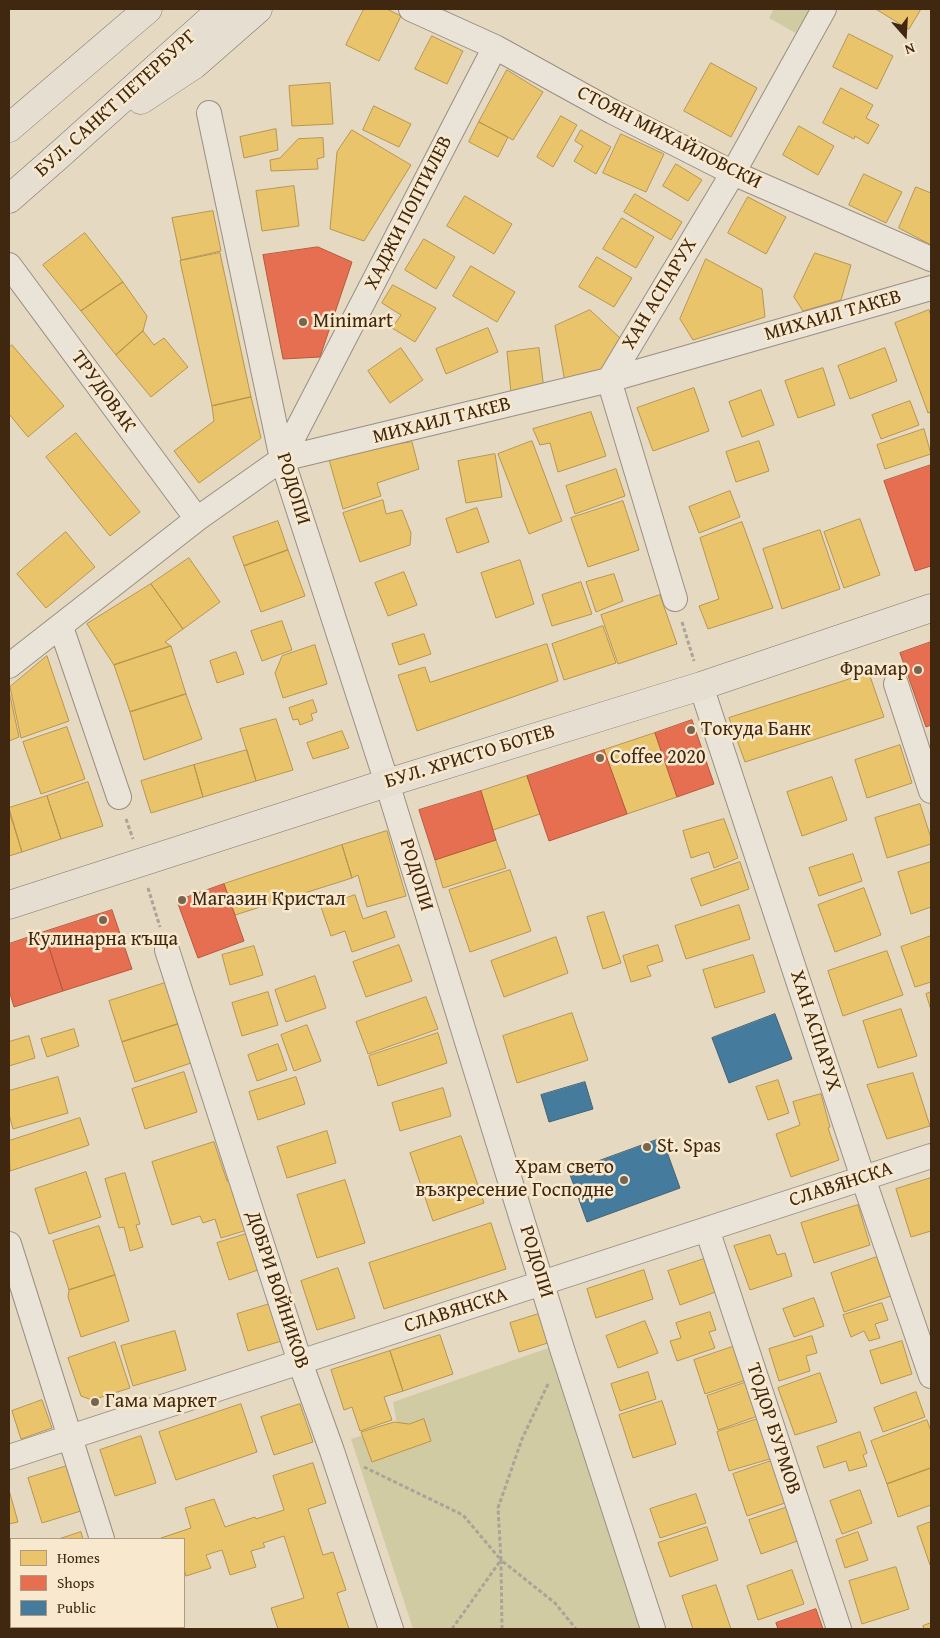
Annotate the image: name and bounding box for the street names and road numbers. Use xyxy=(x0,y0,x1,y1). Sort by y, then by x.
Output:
street label: БУЛ. САНКТ ПЕТЕРБУРГ xyxy=(30,25,202,183)
street label: СТОЯН МИХАЙЛОВСКИ xyxy=(573,81,765,195)
street label: ХАДЖИ ПОПТИЛЕВ xyxy=(360,132,458,294)
street label: ХАН АСПАРУХ xyxy=(617,234,703,354)
street label: МИХАИЛ ТАКЕВ xyxy=(762,285,904,347)
street label: ТРУДОВАК xyxy=(65,347,141,437)
street label: МИХАИЛ ТАКЕВ xyxy=(371,392,513,450)
street label: РОДОПИ xyxy=(271,450,315,528)
street label: БУЛ. ХРИСТО БОТЕВ xyxy=(382,720,558,794)
street label: РОДОПИ xyxy=(394,836,438,914)
street label: ХАН АСПАРУХ xyxy=(784,968,846,1094)
street label: СЛАВЯНСКА xyxy=(786,1157,896,1213)
street label: ДОБРИ ВОЙНИКОВ xyxy=(240,1208,314,1372)
street label: РОДОПИ xyxy=(514,1223,558,1301)
street label: СЛАВЯНСКА xyxy=(401,1283,511,1339)
street label: ТОДОР БУРМОВ xyxy=(740,1360,806,1498)

